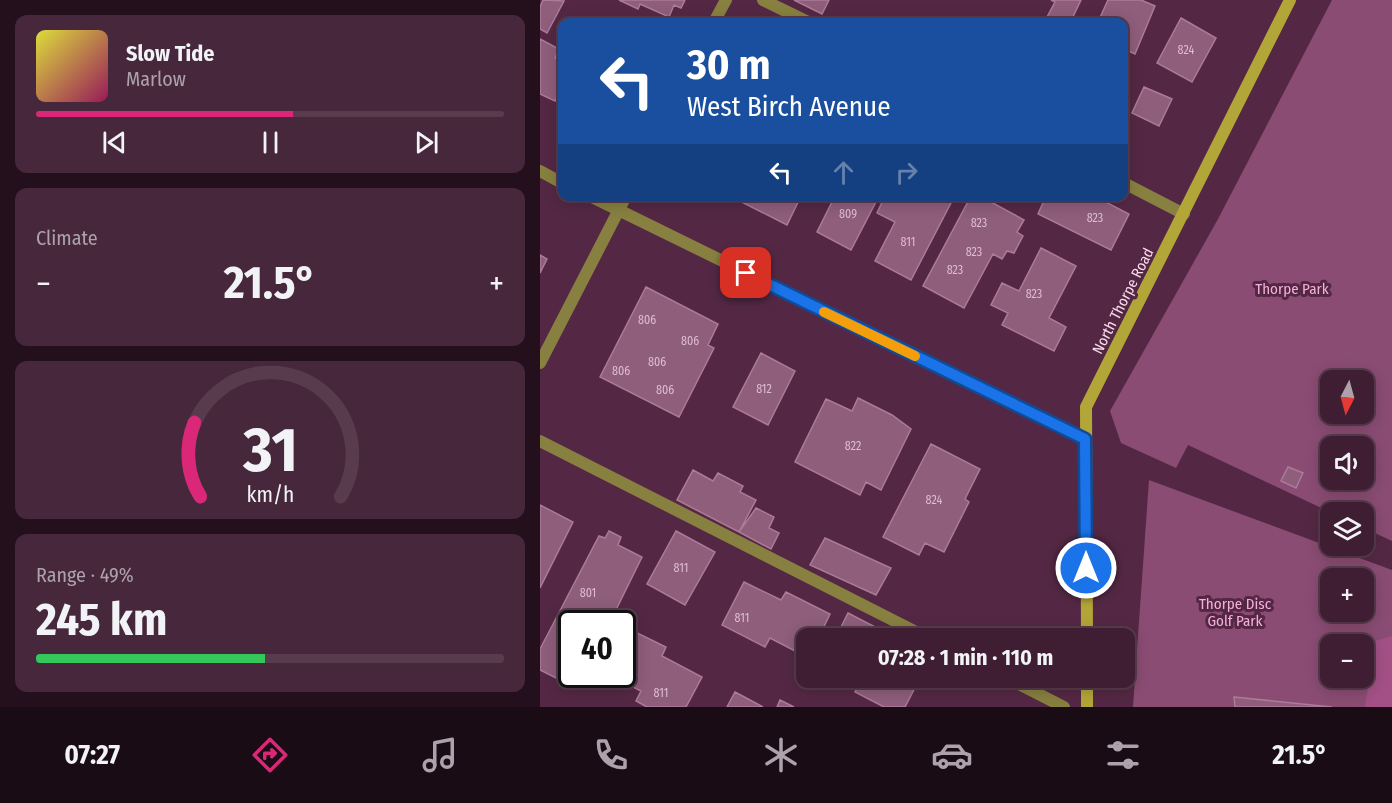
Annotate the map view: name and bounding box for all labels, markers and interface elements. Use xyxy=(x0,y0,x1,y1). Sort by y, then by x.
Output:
text: Slow Tide xyxy=(126,40,214,67)
text: 30 m xyxy=(687,40,771,90)
icon: left xyxy=(588,42,666,120)
house number: 824 xyxy=(1178,43,1195,57)
text: Marlow xyxy=(126,67,186,91)
text: West Birch Avenue xyxy=(687,91,891,123)
icon: previous xyxy=(98,126,131,159)
icon: pause xyxy=(254,126,287,159)
icon: next xyxy=(410,126,443,159)
icon: left xyxy=(764,156,797,189)
icon: ahead xyxy=(827,156,860,189)
icon: right xyxy=(890,156,923,189)
house number: 809 xyxy=(839,207,857,221)
house number: 823 xyxy=(1087,211,1103,225)
house number: 823 xyxy=(971,216,987,230)
text: Climate xyxy=(36,226,98,250)
house number: 811 xyxy=(901,235,915,249)
house number: 823 xyxy=(966,245,982,259)
street label: North Thorpe Road xyxy=(1089,245,1157,357)
pin xyxy=(720,247,771,298)
text: 21.5° xyxy=(224,256,316,310)
icon: arrive xyxy=(729,256,762,289)
house number: 823 xyxy=(947,263,963,277)
text: − xyxy=(36,264,51,304)
text: + xyxy=(489,264,504,304)
park label: Thorpe Park xyxy=(1255,280,1329,298)
house number: 823 xyxy=(1026,287,1042,301)
house number: 806 xyxy=(638,313,656,327)
house number: 806 xyxy=(681,334,699,348)
house number: 806 xyxy=(648,355,666,369)
house number: 806 xyxy=(612,364,630,378)
north arrow xyxy=(1320,370,1374,424)
map controls xyxy=(1320,370,1374,688)
house number: 812 xyxy=(756,382,772,396)
house number: 806 xyxy=(656,383,674,397)
text: 31 xyxy=(242,413,297,488)
button: sound xyxy=(1320,436,1374,490)
house number: 822 xyxy=(845,439,861,453)
text: km/h xyxy=(246,482,294,508)
house number: 824 xyxy=(926,493,943,507)
button: layers xyxy=(1320,502,1374,556)
position arrow xyxy=(1054,536,1118,600)
house number: 811 xyxy=(674,561,688,575)
text: Range · 49% xyxy=(36,563,134,587)
button: + xyxy=(1320,568,1374,622)
house number: 801 xyxy=(580,586,596,600)
text: 245 km xyxy=(36,593,167,647)
park label: Thorpe Disc Golf Park xyxy=(1199,595,1272,630)
speed limit sign: 40 xyxy=(558,610,636,688)
house number: 811 xyxy=(735,611,749,625)
button: − xyxy=(1320,634,1374,688)
text: 07:28 · 1 min · 110 m xyxy=(878,644,1053,671)
house number: 811 xyxy=(654,686,668,700)
icon: directions xyxy=(249,734,291,776)
icon: music xyxy=(419,734,461,776)
icon: phone xyxy=(590,734,632,776)
icon: climate xyxy=(760,734,802,776)
icon: car xyxy=(931,734,973,776)
icon: filters xyxy=(1102,734,1144,776)
text: 07:27 xyxy=(64,739,120,771)
text: 21.5° xyxy=(1272,739,1328,771)

